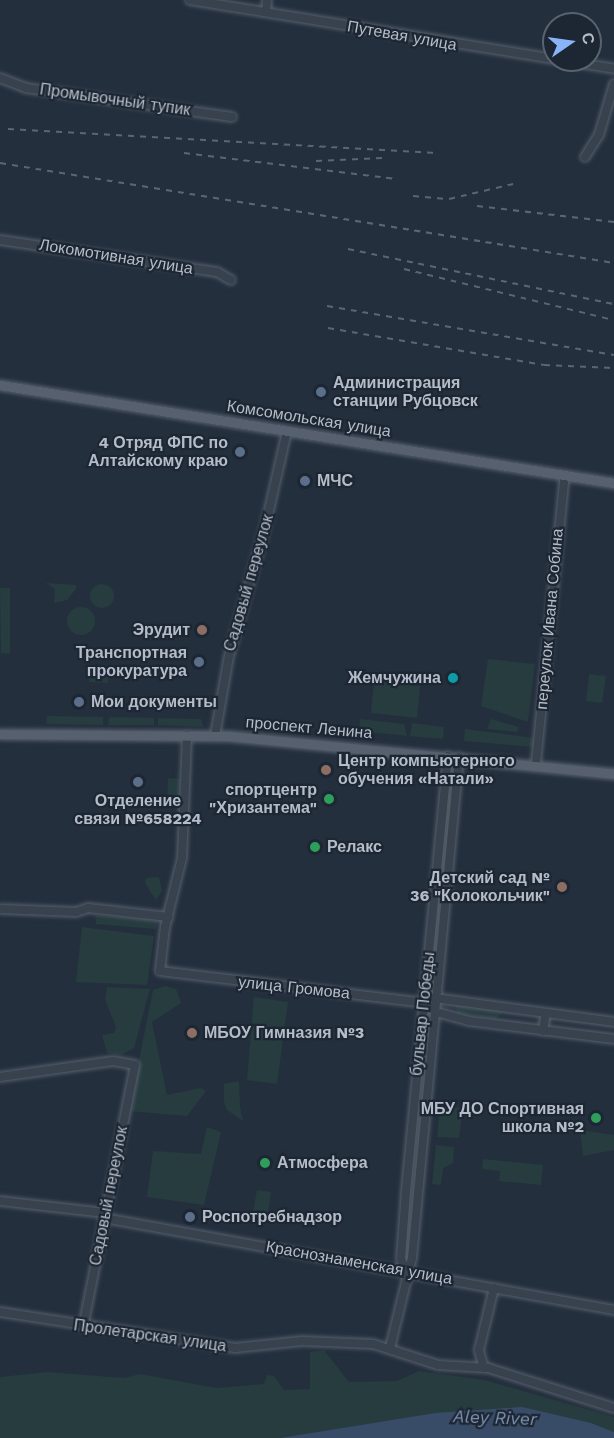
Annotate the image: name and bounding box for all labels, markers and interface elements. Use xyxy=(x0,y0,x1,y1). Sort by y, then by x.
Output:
north arrow xyxy=(542,12,602,72)
street label: Путевая улица xyxy=(346,17,458,55)
text: С xyxy=(578,31,599,46)
street label: Промывочный тупик xyxy=(38,80,192,120)
street label: Локомотивная улица xyxy=(38,235,194,279)
place label: Администрация станции Рубцовск xyxy=(333,373,478,411)
marker: Администрация станции Рубцовск xyxy=(314,385,328,399)
street label: Комсомольская улица xyxy=(226,397,392,441)
place label: 4 Отряд ФПС по Алтайскому краю xyxy=(88,433,228,471)
marker: 4 Отряд ФПС по Алтайскому краю xyxy=(233,445,247,459)
place label: МЧС xyxy=(317,471,353,491)
marker: МЧС xyxy=(298,474,312,488)
street label: Садовый переулок xyxy=(220,512,278,654)
street label: переулок Ивана Собина xyxy=(533,528,567,710)
place label: Эрудит xyxy=(133,620,190,640)
marker: Эрудит xyxy=(195,623,209,637)
place label: Транспортная прокуратура xyxy=(76,643,187,681)
marker: Транспортная прокуратура xyxy=(192,655,206,669)
place label: Жемчужина xyxy=(348,668,441,688)
marker: Жемчужина xyxy=(446,671,460,685)
place label: Мои документы xyxy=(91,692,217,712)
marker: Мои документы xyxy=(72,695,86,709)
street label: проспект Ленина xyxy=(245,713,373,743)
place label: Центр компьютерного обучения «Натали» xyxy=(338,751,515,789)
marker: Центр компьютерного обучения «Натали» xyxy=(319,763,333,777)
marker: Отделение связи №658224 xyxy=(131,775,145,789)
place label: спортцентр "Хризантема" xyxy=(209,780,317,818)
place label: Отделение связи №658224 xyxy=(74,791,202,829)
marker: спортцентр "Хризантема" xyxy=(322,792,336,806)
place label: Релакс xyxy=(327,837,382,857)
marker: Релакс xyxy=(308,840,322,854)
place label: Детский сад № 36 "Колокольчик" xyxy=(410,868,550,906)
marker: Детский сад № 36 "Колокольчик" xyxy=(555,880,569,894)
street label: бульвар Победы xyxy=(407,951,439,1077)
street label: улица Громова xyxy=(237,973,351,1003)
place label: МБОУ Гимназия №3 xyxy=(204,1023,364,1043)
marker: МБОУ Гимназия №3 xyxy=(185,1026,199,1040)
place label: МБУ ДО Спортивная школа №2 xyxy=(421,1099,584,1137)
marker: МБУ ДО Спортивная школа №2 xyxy=(589,1111,603,1125)
street label: Садовый переулок xyxy=(86,1125,132,1267)
place label: Атмосфера xyxy=(277,1153,368,1173)
marker: Атмосфера xyxy=(258,1156,272,1170)
place label: Роспотребнадзор xyxy=(202,1207,342,1227)
marker: Роспотребнадзор xyxy=(183,1210,197,1224)
street label: Краснознаменская улица xyxy=(264,1237,454,1289)
street label: Пролетарская улица xyxy=(72,1316,228,1356)
water label: Aley River xyxy=(452,1406,538,1430)

